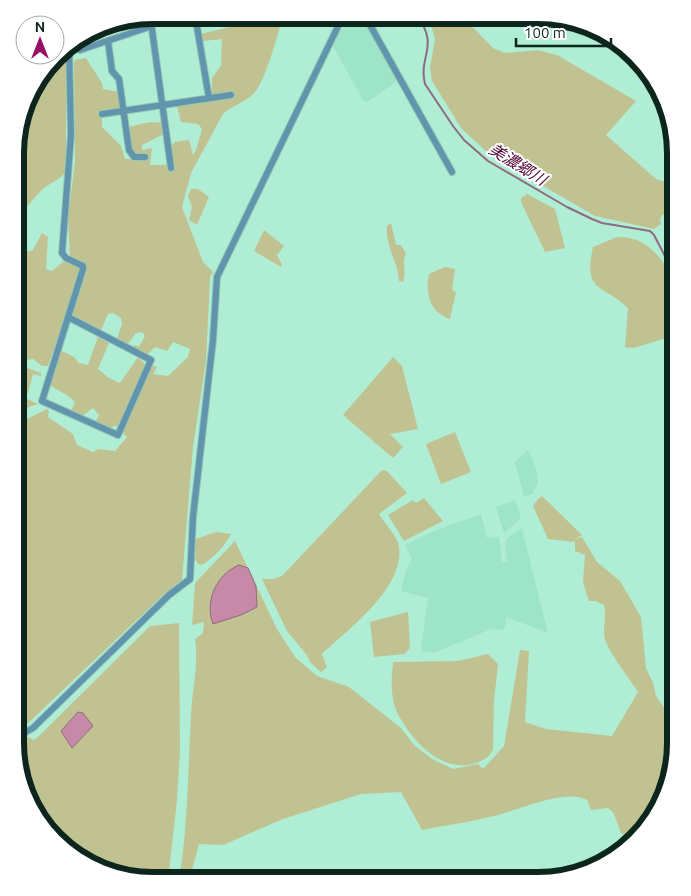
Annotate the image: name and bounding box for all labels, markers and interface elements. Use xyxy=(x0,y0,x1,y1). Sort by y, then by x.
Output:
north arrow xyxy=(15,15,65,65)
scale bar xyxy=(516,15,611,47)
text: N xyxy=(35,19,45,35)
text: 100 m xyxy=(524,24,566,41)
water label: 美濃郷川 xyxy=(486,139,552,190)

